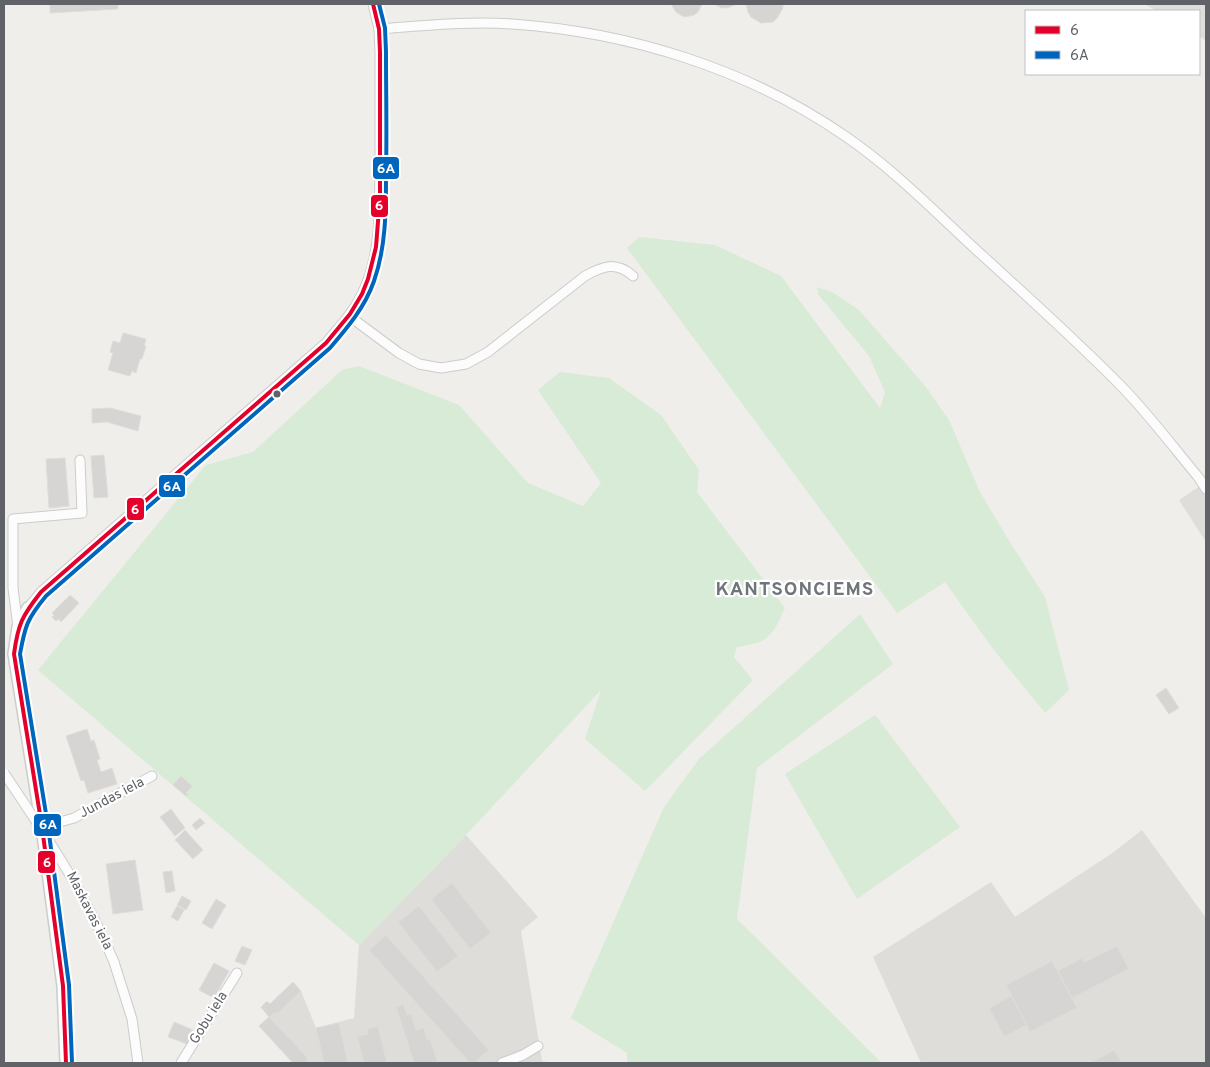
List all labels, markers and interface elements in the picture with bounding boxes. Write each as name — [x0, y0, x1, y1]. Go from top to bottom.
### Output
legend — [1025, 10, 1200, 75]
text: 6 — [1070, 22, 1079, 41]
text: 6A — [1070, 47, 1089, 66]
line badge: 6A — [372, 156, 400, 180]
text: 6A — [377, 161, 395, 178]
line badge: 6 — [370, 194, 389, 218]
text: 6 — [375, 198, 383, 215]
unlabelled marker — [272, 389, 282, 399]
line badge: 6A — [158, 474, 186, 498]
text: 6A — [163, 479, 181, 496]
line badge: 6 — [126, 497, 145, 521]
text: 6 — [131, 502, 139, 519]
district label: KANTSONCIEMS — [716, 578, 874, 602]
street label: Jundas iela — [77, 774, 147, 822]
line badge: 6A — [33, 813, 62, 837]
text: 6A — [39, 817, 57, 834]
line badge: 6 — [37, 850, 56, 874]
text: 6 — [43, 855, 51, 872]
street label: Maskavas iela — [62, 869, 116, 953]
street label: Gobu iela — [186, 989, 232, 1047]

